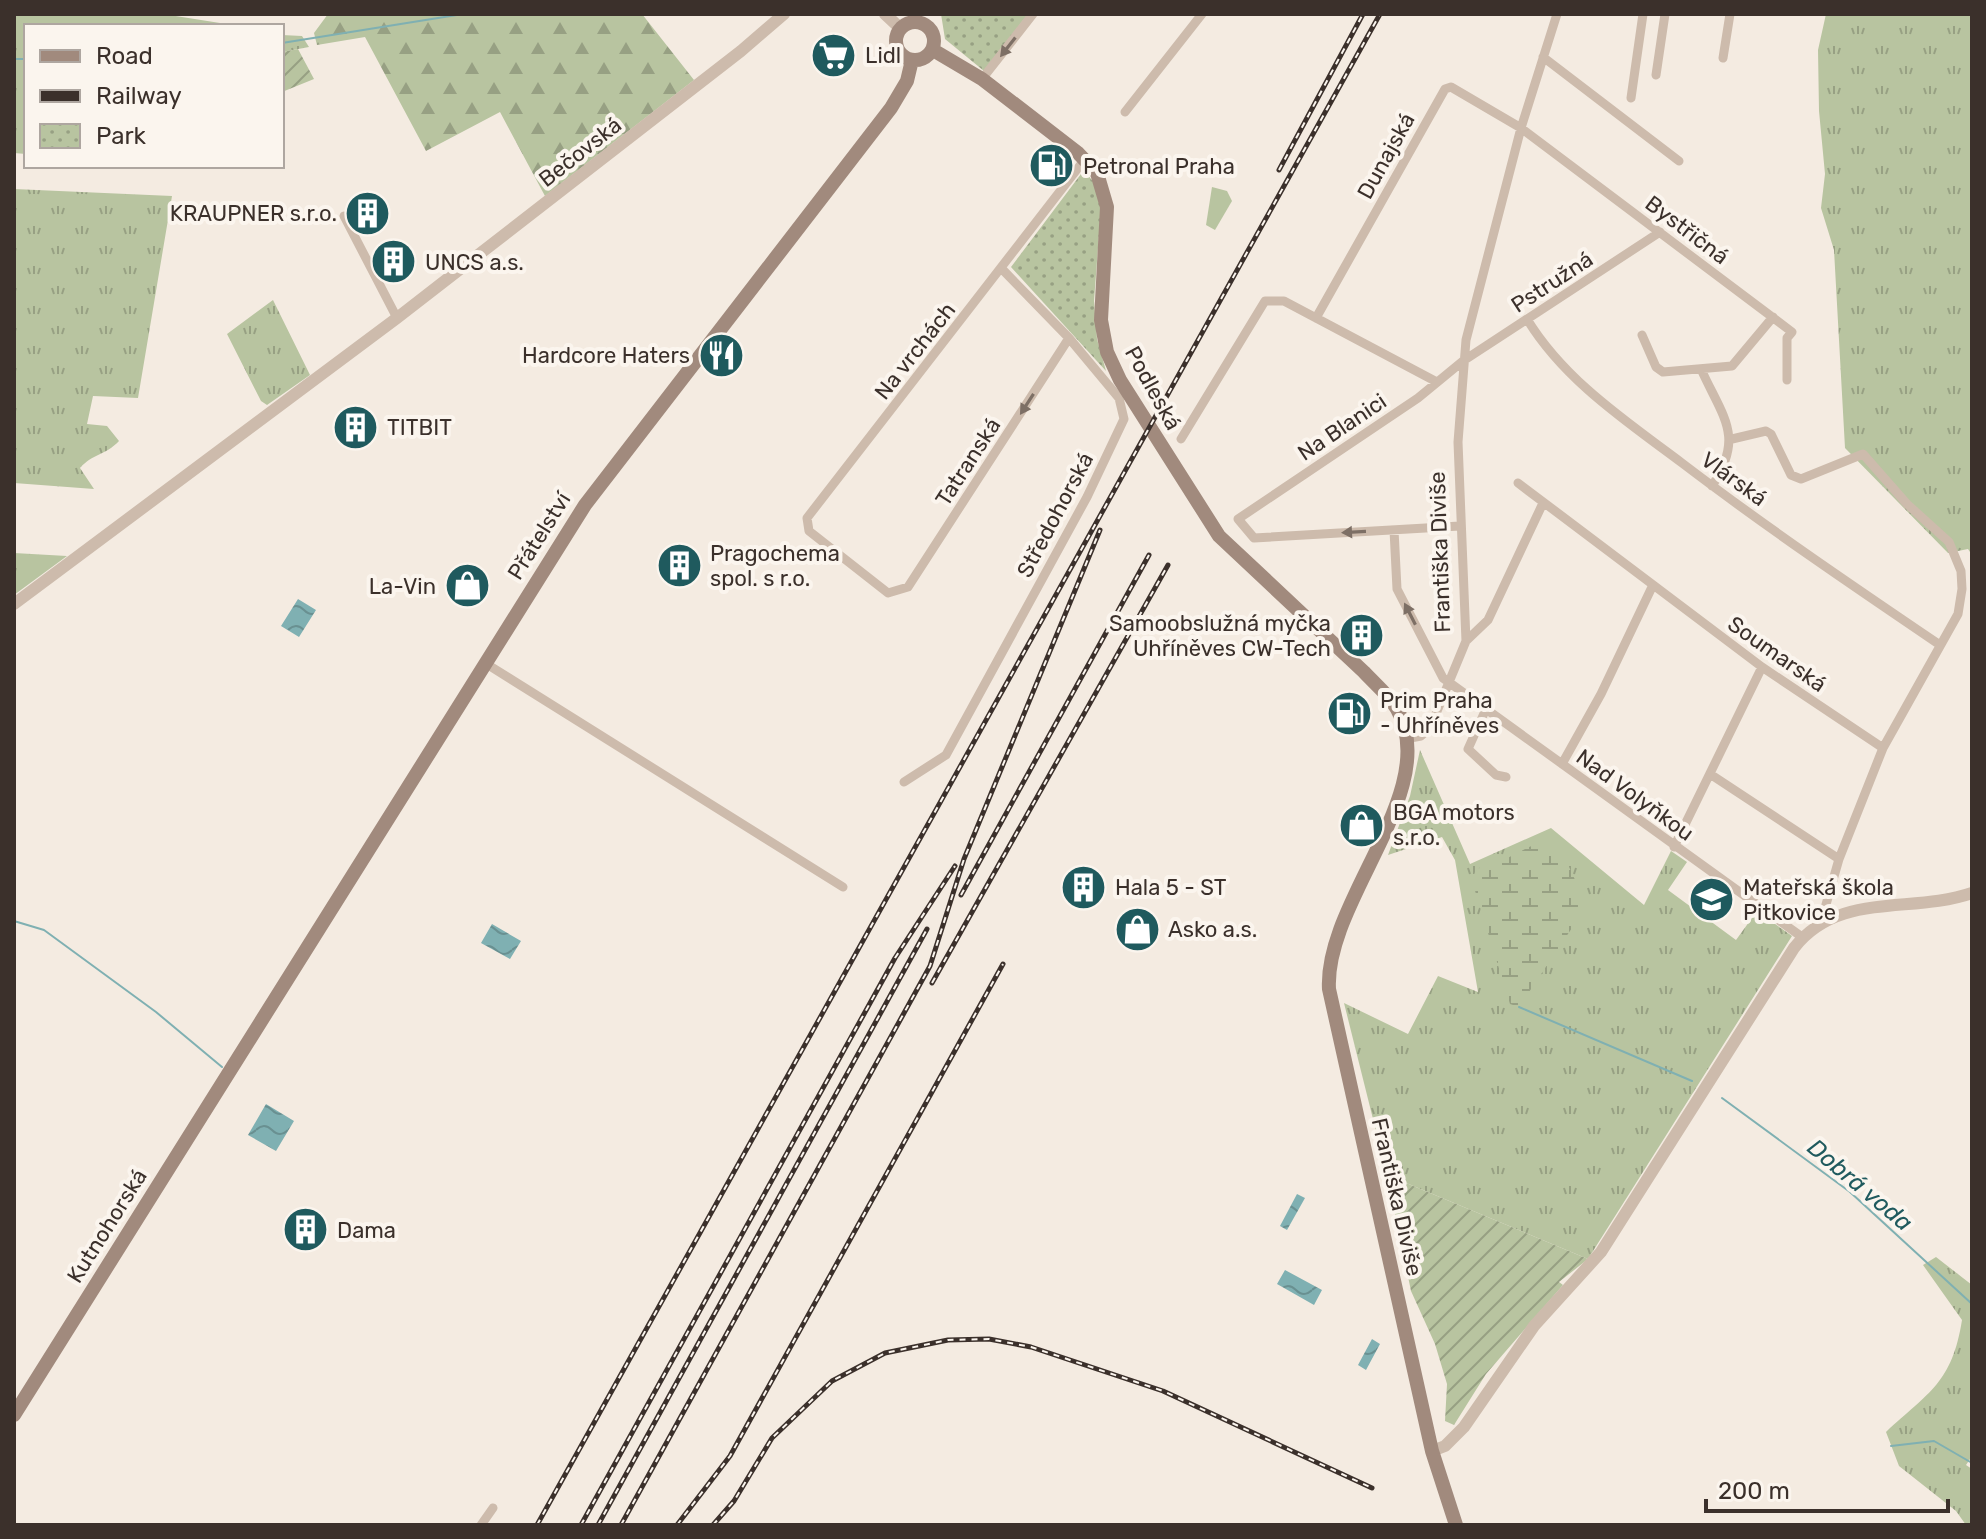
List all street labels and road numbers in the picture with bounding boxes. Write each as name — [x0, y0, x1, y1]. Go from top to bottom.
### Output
street label: Dunajská — [1351, 108, 1421, 204]
street label: Bečovská — [533, 111, 627, 193]
street label: Bystřičná — [1640, 190, 1734, 270]
street label: Pstružná — [1506, 246, 1598, 318]
street label: Na vrchách — [869, 297, 961, 405]
street label: Podleská — [1119, 341, 1187, 435]
street label: Na Blanici — [1293, 388, 1391, 466]
street label: Tatranská — [930, 413, 1006, 511]
street label: Vlárská — [1696, 446, 1772, 512]
street label: Středohorská — [1011, 448, 1099, 582]
street label: Františka Diviše — [1424, 471, 1456, 633]
street label: Přátelství — [502, 486, 577, 585]
street label: Soumarská — [1723, 610, 1831, 698]
street label: Nad Volyňkou — [1571, 743, 1699, 847]
street label: Františka Diviše — [1366, 1115, 1428, 1279]
street label: Kutnohorská — [61, 1164, 153, 1288]

